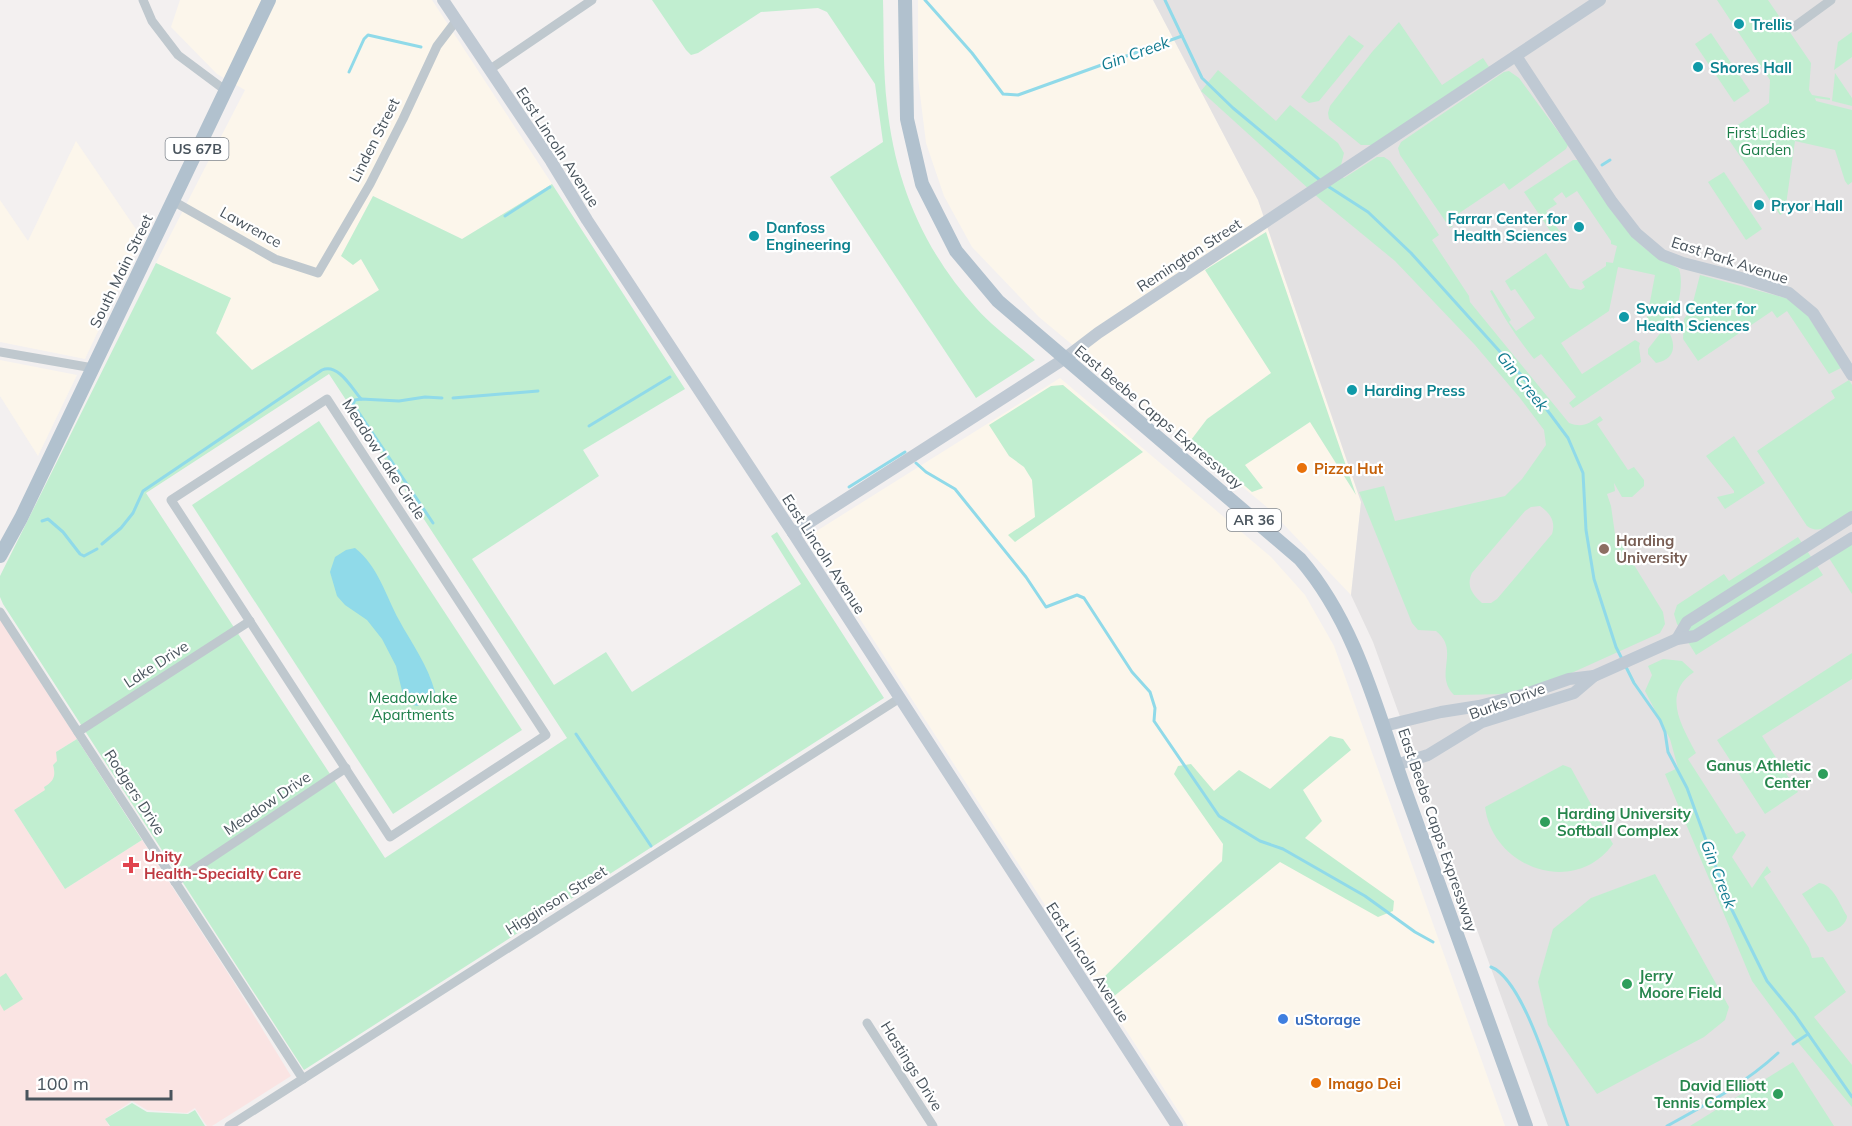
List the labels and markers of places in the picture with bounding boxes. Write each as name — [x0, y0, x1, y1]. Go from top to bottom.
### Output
place label: Trellis — [1751, 15, 1792, 34]
marker: Trellis — [1732, 17, 1746, 31]
place label: Shores Hall — [1710, 58, 1792, 77]
marker: Shores Hall — [1691, 60, 1705, 74]
place label: Pryor Hall — [1771, 196, 1843, 215]
marker: Pryor Hall — [1752, 198, 1766, 212]
place label: Farrar Center for Health Sciences — [1447, 209, 1567, 245]
place label: Danfoss Engineering — [766, 218, 851, 254]
marker: Farrar Center for Health Sciences — [1572, 220, 1586, 234]
marker: Danfoss Engineering — [747, 229, 761, 243]
place label: Swaid Center for Health Sciences — [1636, 299, 1756, 335]
marker: Swaid Center for Health Sciences — [1617, 310, 1631, 324]
place label: Harding Press — [1364, 381, 1465, 400]
marker: Harding Press — [1345, 383, 1359, 397]
place label: Pizza Hut — [1314, 459, 1384, 478]
marker: Pizza Hut — [1295, 461, 1309, 475]
place label: Harding University — [1616, 531, 1688, 567]
marker: Harding University — [1597, 542, 1611, 556]
place label: Ganus Athletic Center — [1706, 756, 1811, 792]
marker: Ganus Athletic Center — [1816, 767, 1830, 781]
place label: Harding University Softball Complex — [1557, 804, 1692, 840]
marker: Harding University Softball Complex — [1538, 815, 1552, 829]
place label: Unity Health-Specialty Care — [144, 847, 301, 883]
marker: Unity Health-Specialty Care — [122, 856, 140, 874]
place label: Jerry Moore Field — [1639, 966, 1722, 1002]
marker: Jerry Moore Field — [1620, 977, 1634, 991]
place label: uStorage — [1295, 1010, 1361, 1029]
marker: uStorage — [1276, 1012, 1290, 1026]
place label: Imago Dei — [1328, 1074, 1401, 1093]
marker: Imago Dei — [1309, 1076, 1323, 1090]
place label: David Elliott Tennis Complex — [1654, 1076, 1767, 1112]
marker: David Elliott Tennis Complex — [1771, 1087, 1785, 1101]

